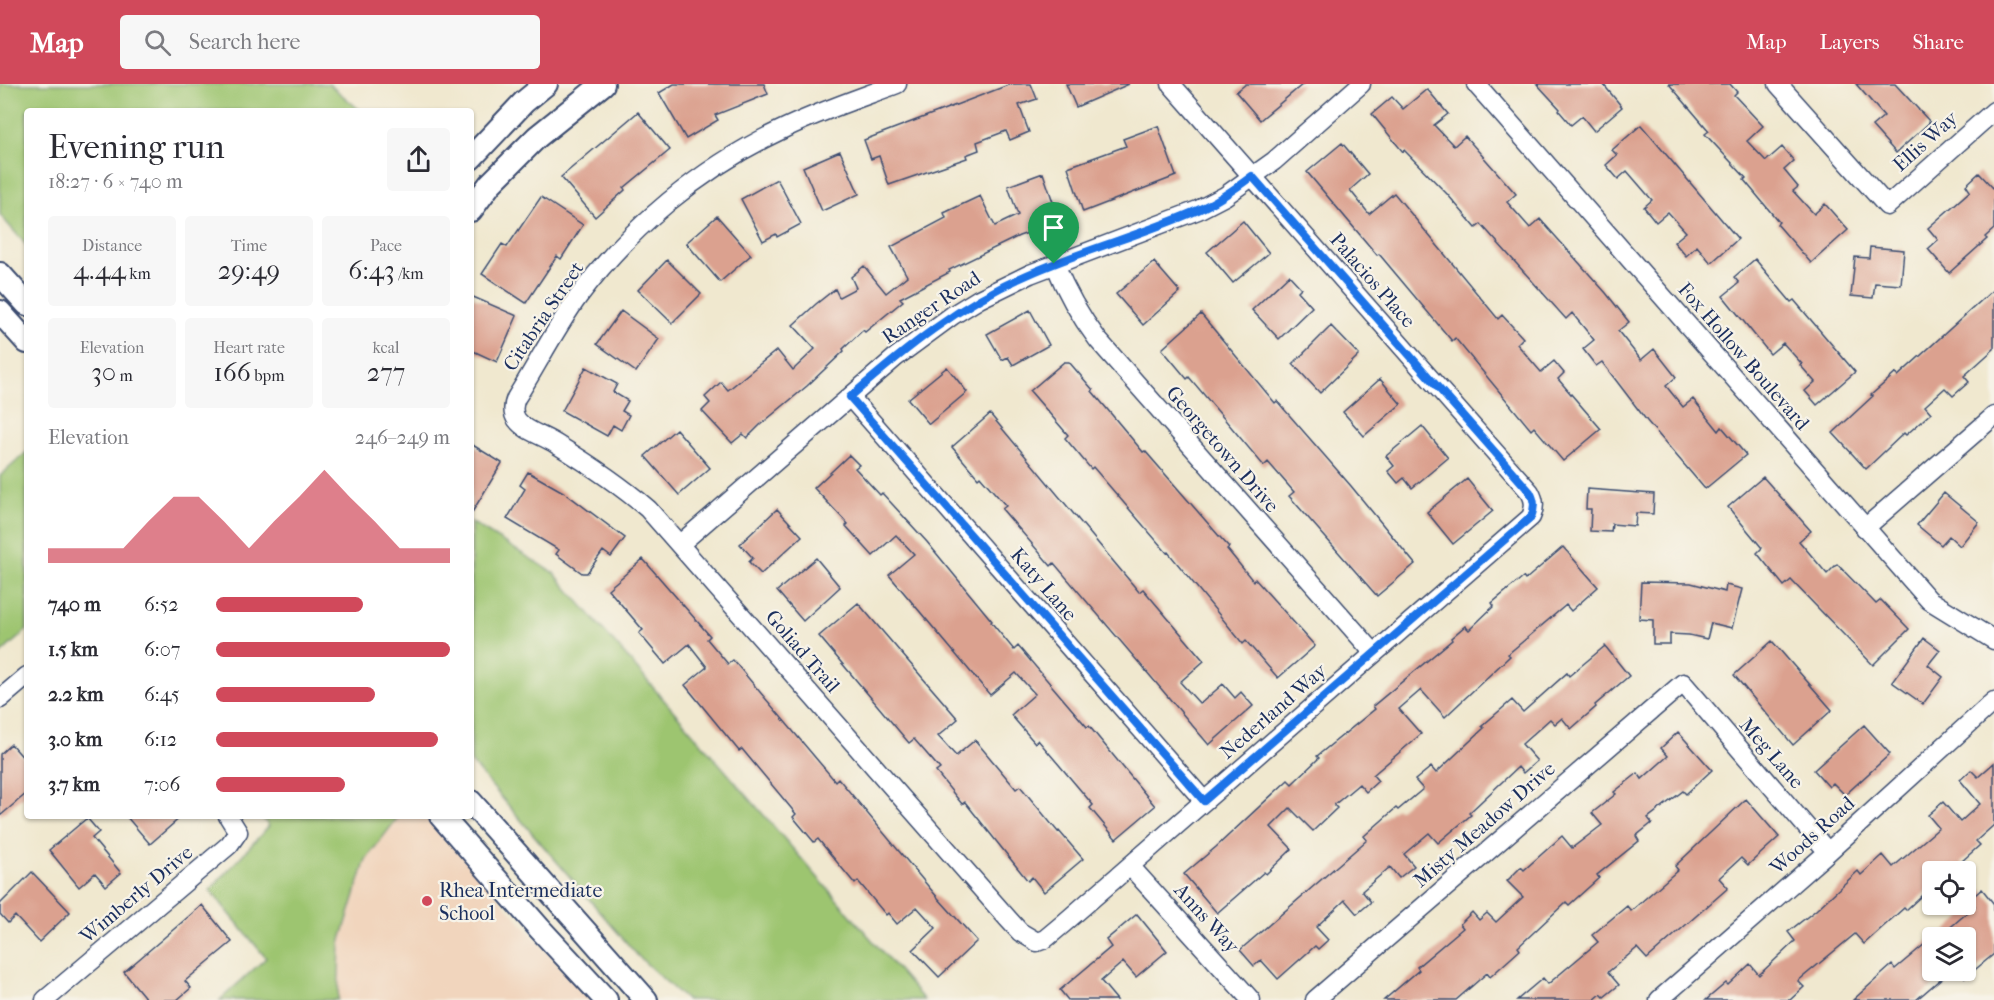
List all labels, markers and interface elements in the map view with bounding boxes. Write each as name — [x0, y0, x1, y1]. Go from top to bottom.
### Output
search box — [120, 15, 540, 69]
text: Map — [30, 26, 84, 59]
icon: search — [141, 26, 174, 59]
text: Search here — [189, 29, 300, 55]
text: Map — [1746, 30, 1787, 54]
text: Layers — [1820, 30, 1879, 54]
text: Share — [1912, 30, 1964, 54]
street label: Ellis Way — [1888, 106, 1963, 176]
text: Evening run — [48, 128, 225, 167]
button: share — [387, 128, 450, 191]
text: 18:27 · 6 × 740 m — [48, 170, 183, 193]
pin — [1028, 202, 1079, 264]
icon: arrive — [1037, 211, 1070, 244]
street label: Palacios Place — [1325, 228, 1420, 332]
text: Distance — [82, 236, 142, 255]
text: Time — [231, 236, 267, 255]
text: Pace — [370, 236, 402, 255]
text: 4.44 — [73, 255, 126, 286]
text: 29:49 — [218, 255, 280, 286]
text: 6:43 — [348, 255, 395, 286]
street label: Citabria Street — [498, 257, 588, 375]
text: km — [126, 264, 151, 283]
text: /km — [395, 264, 424, 283]
street label: Ranger Road — [878, 266, 986, 349]
street label: Fox Hollow Boulevard — [1673, 278, 1815, 436]
text: Elevation — [80, 338, 144, 357]
text: Heart rate — [213, 338, 285, 357]
text: kcal — [373, 338, 399, 357]
text: 30 — [91, 357, 116, 388]
text: 166 — [213, 357, 251, 388]
text: 277 — [367, 357, 405, 388]
text: m — [116, 366, 133, 385]
text: bpm — [251, 366, 285, 385]
street label: Georgetown Drive — [1162, 382, 1284, 517]
text: Elevation — [48, 426, 129, 449]
text: 246–249 m — [355, 426, 450, 449]
street label: Katy Lane — [1006, 543, 1082, 625]
text: 740 m — [48, 593, 101, 616]
text: 6:52 — [144, 593, 179, 616]
street label: Goliad Trail — [761, 606, 845, 697]
text: 1.5 km — [48, 638, 98, 661]
text: 6:07 — [144, 638, 180, 661]
street label: Nederland Way — [1216, 658, 1332, 764]
text: 2.2 km — [48, 683, 104, 706]
text: 6:45 — [144, 683, 180, 706]
street label: Meg Lane — [1735, 713, 1808, 793]
text: 3.0 km — [48, 728, 102, 751]
text: 6:12 — [144, 728, 177, 751]
street label: Misty Meadow Drive — [1409, 757, 1560, 892]
text: 3.7 km — [48, 773, 100, 796]
text: 7:06 — [144, 773, 180, 796]
street label: Woods Road — [1765, 791, 1860, 880]
street label: Wimberly Drive — [75, 841, 197, 949]
map controls — [1922, 861, 1976, 981]
button: locate — [1922, 861, 1976, 915]
street label: Anns Way — [1169, 878, 1245, 959]
place label: Rhea Intermediate School — [439, 879, 602, 925]
marker: Rhea Intermediate School — [420, 894, 434, 908]
button: layers — [1922, 927, 1976, 981]

